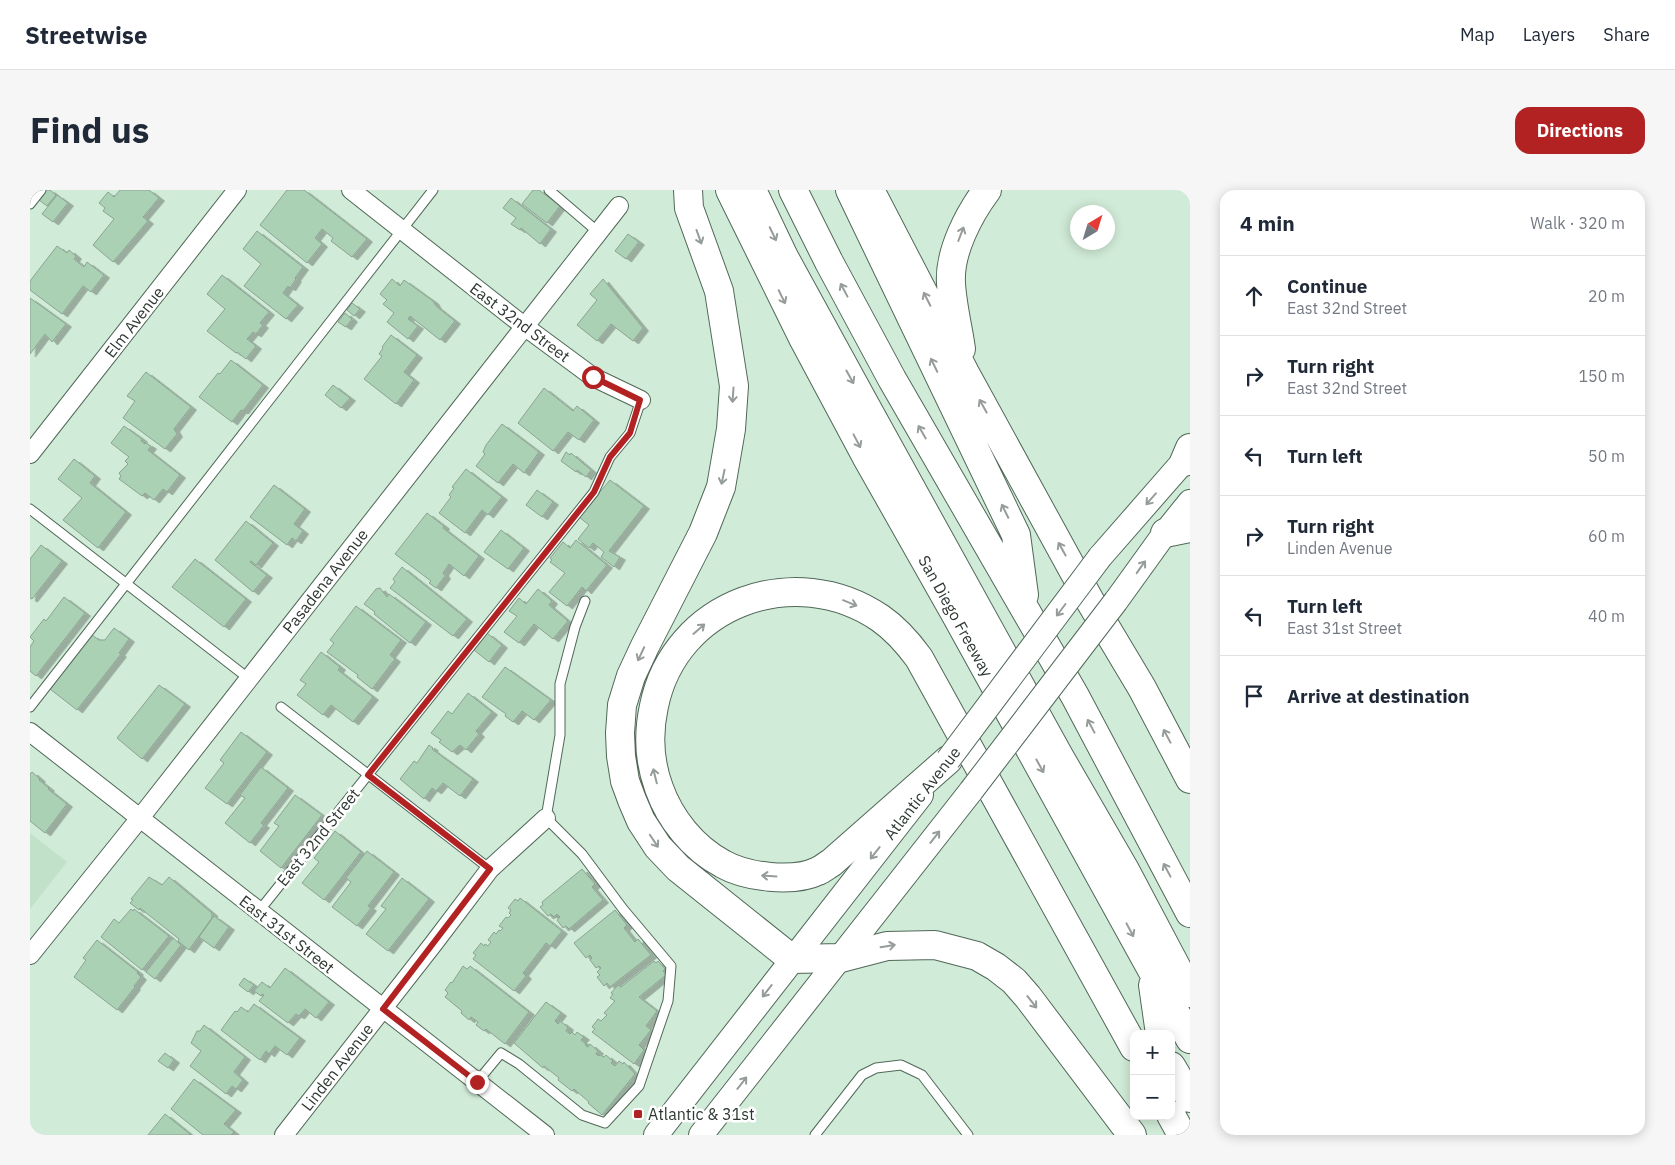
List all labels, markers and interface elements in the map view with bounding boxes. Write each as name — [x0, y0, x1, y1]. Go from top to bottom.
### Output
text: Streetwise — [25, 19, 147, 51]
text: Map — [1460, 23, 1495, 46]
text: Layers — [1523, 23, 1575, 46]
text: Share — [1603, 23, 1650, 46]
text: Find us — [30, 107, 149, 153]
button: Directions — [1515, 107, 1645, 154]
north arrow — [1070, 205, 1115, 250]
text: 4 min — [1240, 209, 1295, 237]
text: Walk · 320 m — [1530, 213, 1625, 233]
one-way arrow — [769, 226, 778, 241]
one-way arrow — [957, 227, 967, 242]
one-way arrow — [695, 229, 704, 244]
text: Continue — [1287, 274, 1367, 298]
street label: East 32nd Street — [466, 278, 574, 366]
street label: Elm Avenue — [100, 282, 168, 362]
icon: ahead — [1240, 282, 1268, 310]
one-way arrow — [838, 283, 848, 297]
text: 20 m — [1588, 286, 1625, 306]
one-way arrow — [777, 289, 787, 304]
one-way arrow — [922, 292, 931, 307]
text: East 32nd Street — [1287, 298, 1407, 318]
text: Turn right — [1287, 354, 1374, 378]
one-way arrow — [929, 358, 938, 373]
icon: right — [1240, 362, 1268, 390]
route start — [582, 366, 605, 389]
text: 150 m — [1578, 366, 1625, 386]
one-way arrow — [845, 369, 855, 384]
text: East 32nd Street — [1287, 378, 1407, 398]
one-way arrow — [729, 386, 738, 402]
one-way arrow — [978, 399, 988, 414]
one-way arrow — [917, 425, 927, 439]
one-way arrow — [853, 433, 863, 447]
icon: left — [1240, 442, 1268, 470]
text: Turn left — [1287, 444, 1363, 468]
text: 50 m — [1588, 446, 1625, 466]
one-way arrow — [718, 468, 727, 484]
one-way arrow — [1146, 492, 1157, 505]
one-way arrow — [999, 504, 1009, 519]
text: Turn right — [1287, 514, 1374, 538]
icon: right — [1240, 522, 1268, 550]
street label: Pasadena Avenue — [278, 525, 372, 637]
text: 60 m — [1588, 526, 1625, 546]
text: Linden Avenue — [1287, 538, 1392, 558]
one-way arrow — [1056, 542, 1066, 556]
street label: San Diego Freeway — [914, 552, 998, 680]
one-way arrow — [1135, 561, 1146, 574]
text: Turn left — [1287, 594, 1363, 618]
one-way arrow — [842, 598, 857, 608]
icon: left — [1240, 602, 1268, 630]
one-way arrow — [1055, 603, 1066, 616]
text: 40 m — [1588, 606, 1625, 626]
text: East 31st Street — [1287, 618, 1402, 638]
one-way arrow — [692, 623, 705, 634]
one-way arrow — [636, 646, 645, 661]
icon: arrive — [1240, 682, 1268, 710]
text: Arrive at destination — [1287, 684, 1470, 708]
one-way arrow — [1086, 719, 1095, 734]
one-way arrow — [1162, 728, 1172, 743]
street label: Atlantic Avenue — [879, 742, 965, 844]
one-way arrow — [1035, 758, 1045, 772]
one-way arrow — [650, 769, 660, 785]
street label: East 32nd Street — [272, 784, 364, 890]
one-way arrow — [930, 831, 941, 844]
one-way arrow — [649, 833, 659, 847]
one-way arrow — [869, 846, 880, 859]
one-way arrow — [1162, 862, 1172, 877]
one-way arrow — [762, 872, 778, 881]
street label: East 31st Street — [235, 891, 339, 977]
one-way arrow — [1126, 923, 1136, 937]
one-way arrow — [880, 941, 896, 951]
one-way arrow — [762, 984, 772, 998]
one-way arrow — [1026, 995, 1037, 1008]
street label: Linden Avenue — [297, 1019, 377, 1115]
map controls — [1130, 1030, 1175, 1120]
button: + — [1130, 1030, 1175, 1075]
route end — [466, 1071, 489, 1094]
button: − — [1130, 1075, 1175, 1120]
one-way arrow — [737, 1077, 748, 1090]
place label: Atlantic & 31st — [648, 1104, 755, 1124]
marker: Atlantic & 31st — [632, 1108, 644, 1120]

